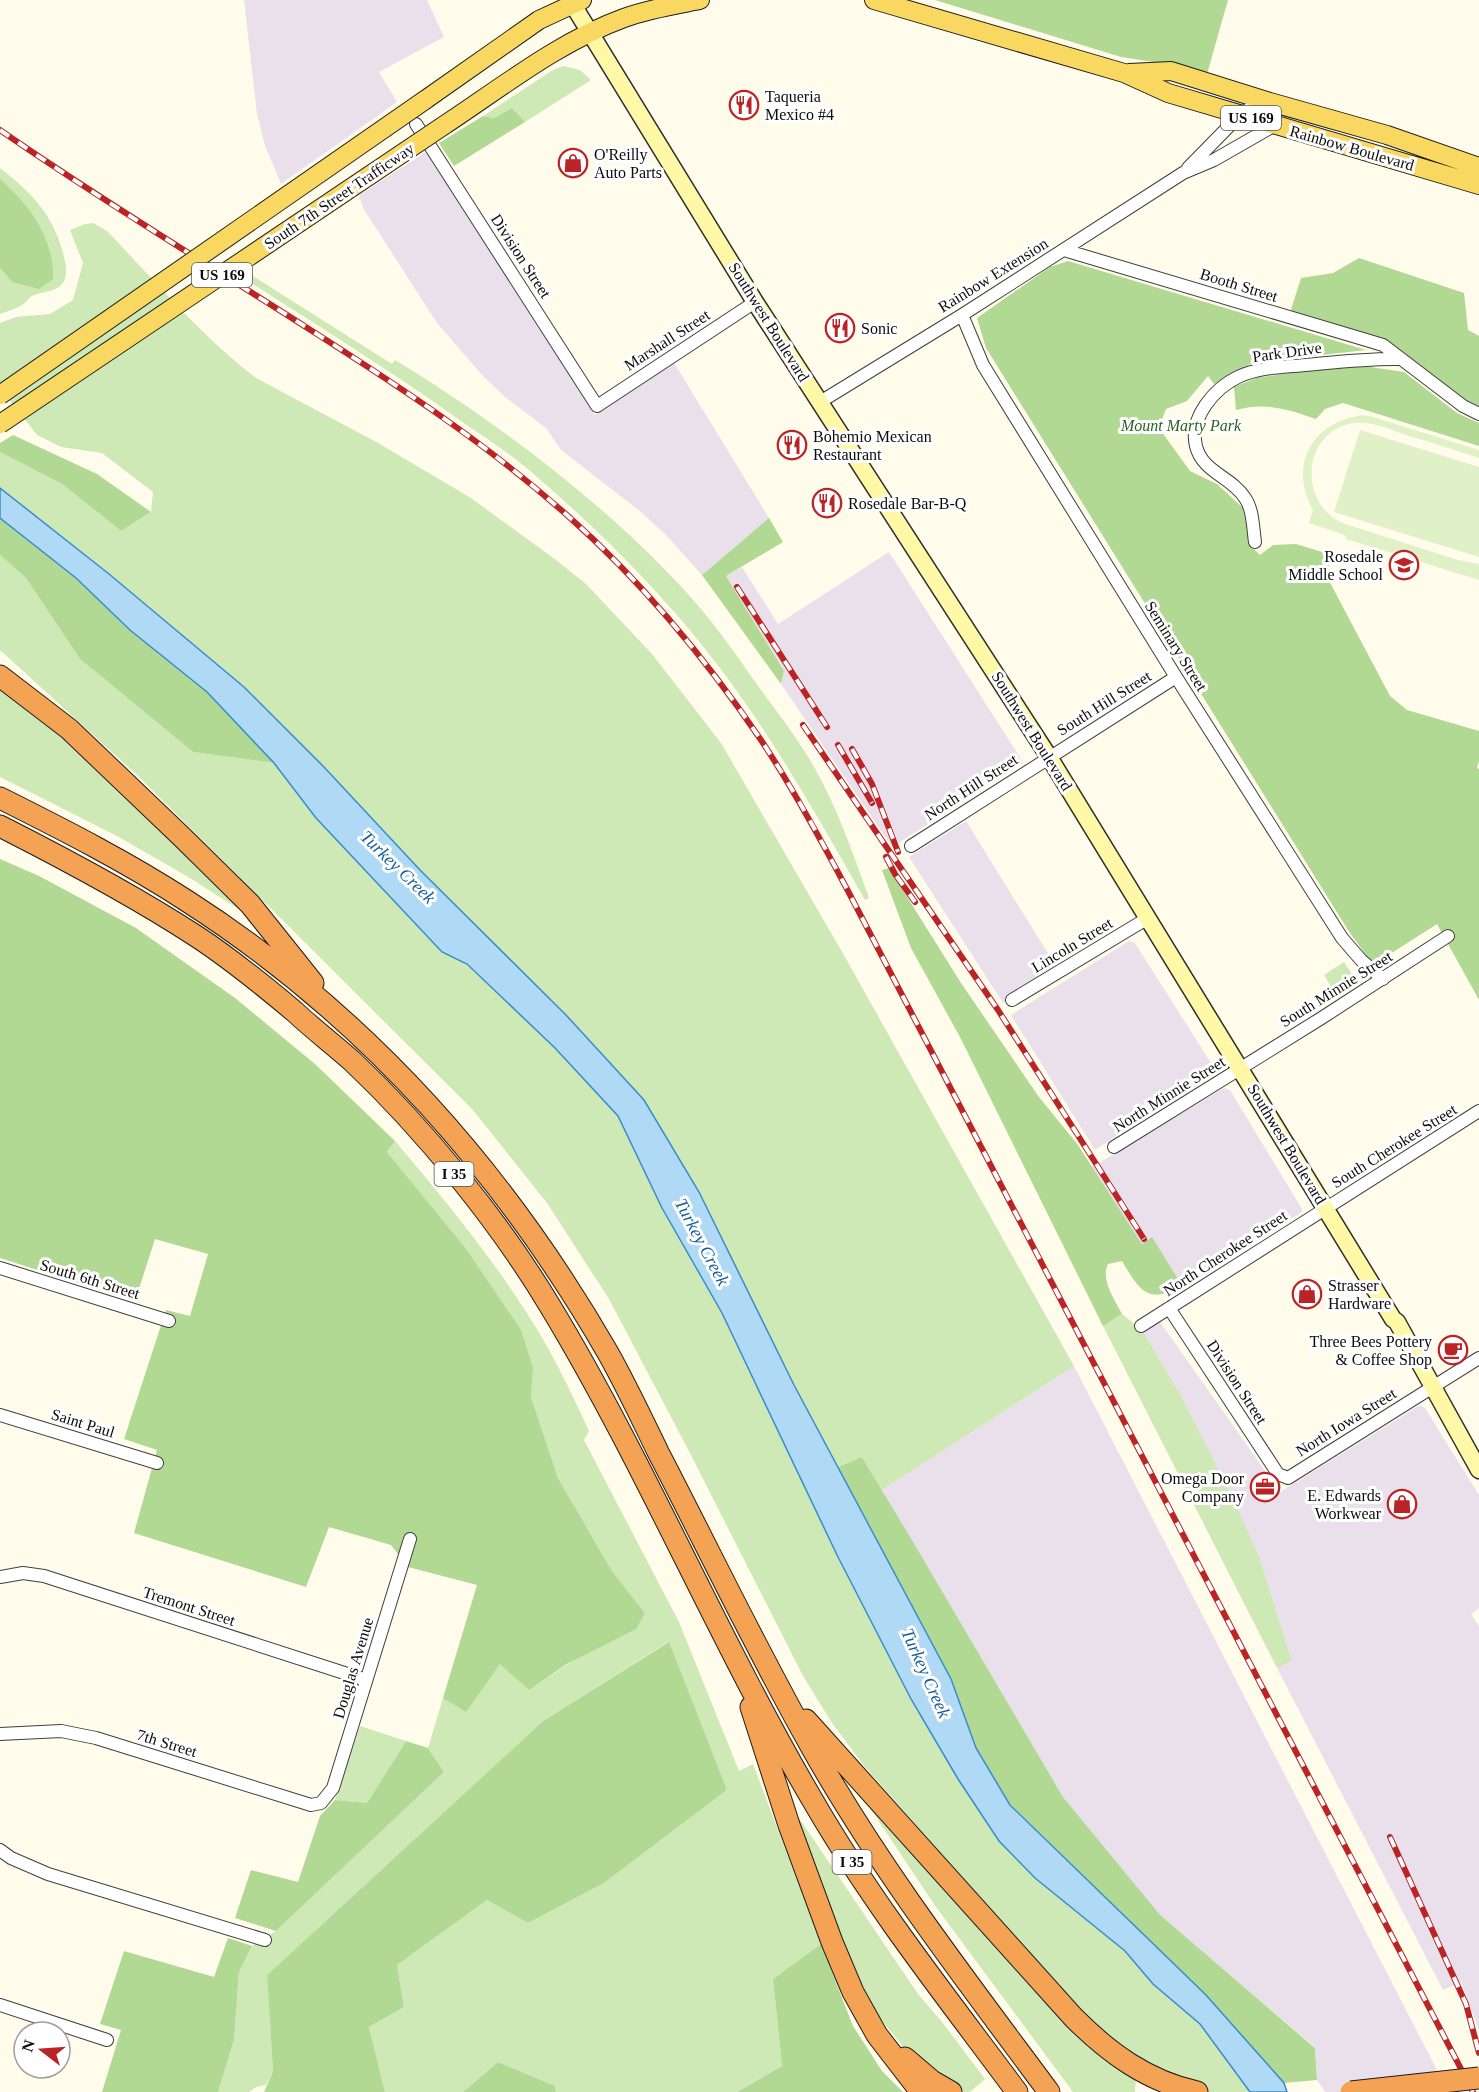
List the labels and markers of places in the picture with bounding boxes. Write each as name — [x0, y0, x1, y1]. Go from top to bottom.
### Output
place label: Taqueria Mexico #4 — [765, 88, 834, 123]
restaurant icon: Taqueria Mexico #4 — [728, 89, 760, 121]
place label: O'Reilly Auto Parts — [594, 146, 662, 181]
shop icon: O'Reilly Auto Parts — [557, 147, 589, 179]
restaurant icon: Sonic — [824, 312, 856, 344]
place label: Sonic — [861, 320, 897, 337]
place label: Bohemio Mexican Restaurant — [813, 428, 932, 463]
restaurant icon: Bohemio Mexican Restaurant — [776, 429, 808, 461]
restaurant icon: Rosedale Bar-B-Q — [811, 487, 843, 519]
place label: Rosedale Bar-B-Q — [848, 495, 967, 512]
place label: Rosedale Middle School — [1288, 548, 1384, 583]
school or university icon: Rosedale Middle School — [1388, 549, 1420, 581]
place label: Strasser Hardware — [1328, 1277, 1391, 1312]
shop icon: Strasser Hardware — [1291, 1278, 1323, 1310]
place label: Three Bees Pottery & Coffee Shop — [1309, 1333, 1432, 1369]
cafe icon: Three Bees Pottery & Coffee Shop — [1437, 1334, 1469, 1366]
place label: Omega Door Company — [1161, 1470, 1245, 1506]
office icon: Omega Door Company — [1249, 1471, 1281, 1503]
place label: E. Edwards Workwear — [1307, 1487, 1382, 1522]
shop icon: E. Edwards Workwear — [1386, 1488, 1418, 1520]

